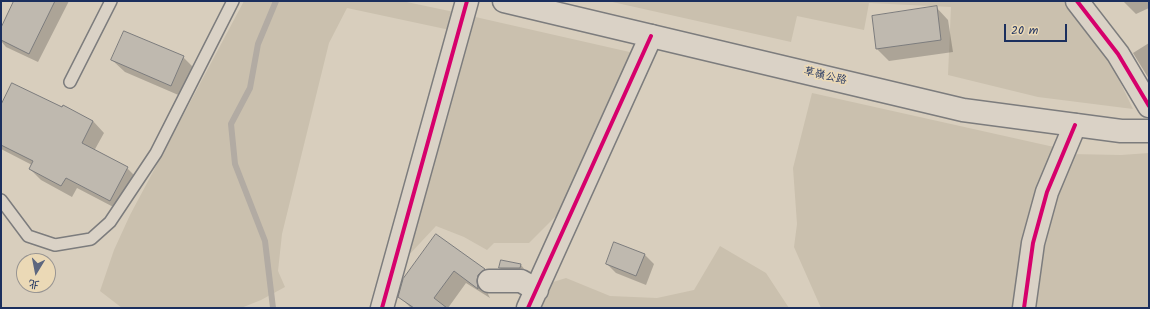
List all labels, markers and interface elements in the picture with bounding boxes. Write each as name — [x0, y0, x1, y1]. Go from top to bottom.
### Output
scale bar — [1006, 16, 1069, 42]
text: 20 m — [1011, 21, 1038, 40]
street label: 草嶺公路 — [802, 66, 848, 88]
north arrow — [16, 253, 56, 293]
text: 北 — [27, 274, 41, 294]

